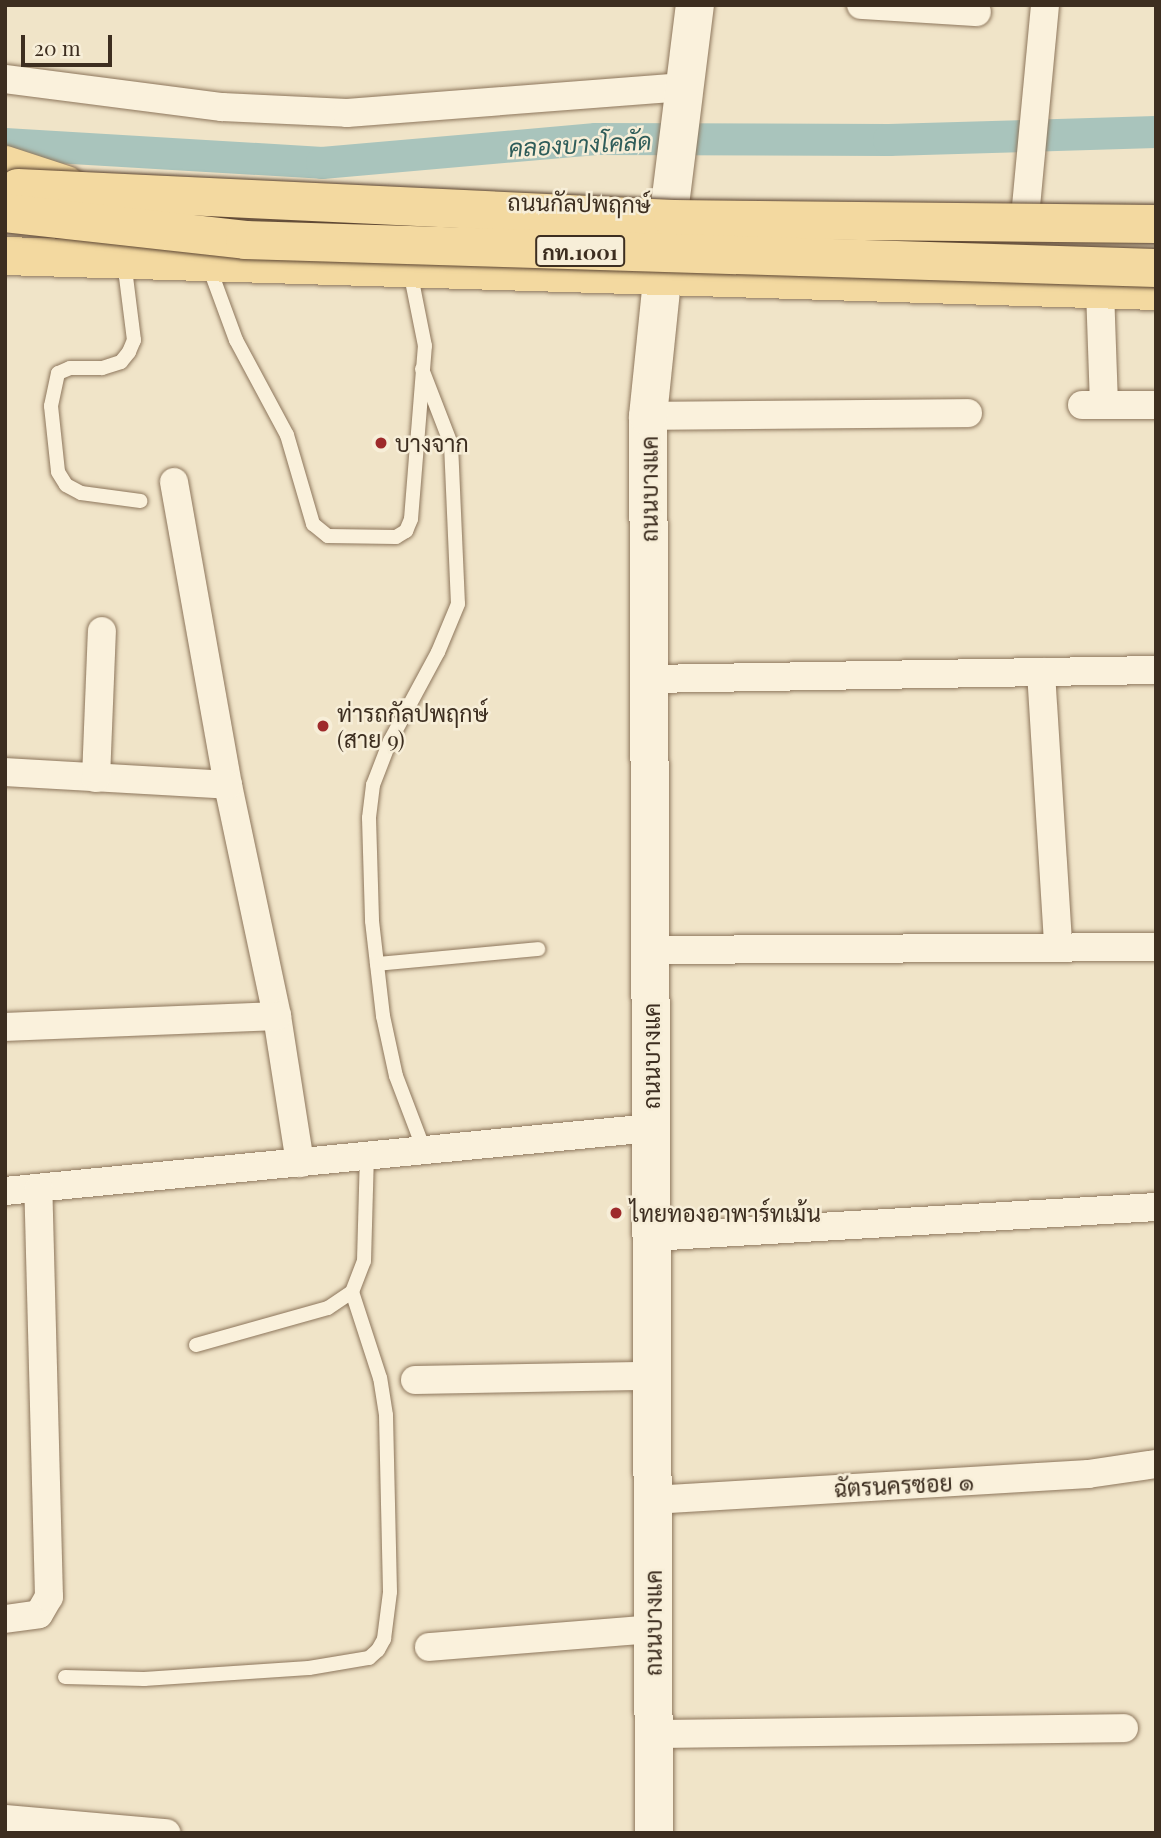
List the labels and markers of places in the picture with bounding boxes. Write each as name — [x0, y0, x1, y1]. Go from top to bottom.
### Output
place label: บางจาก — [395, 429, 469, 457]
marker: บางจาก — [373, 435, 389, 451]
place label: ท่ารถกัลปพฤกษ์ (สาย 9) — [337, 699, 488, 753]
marker: ท่ารถกัลปพฤกษ์ (สาย 9) — [315, 718, 331, 734]
place label: ไทยทองอาพาร์ทเม้น — [630, 1199, 821, 1227]
marker: ไทยทองอาพาร์ทเม้น — [608, 1205, 624, 1221]

